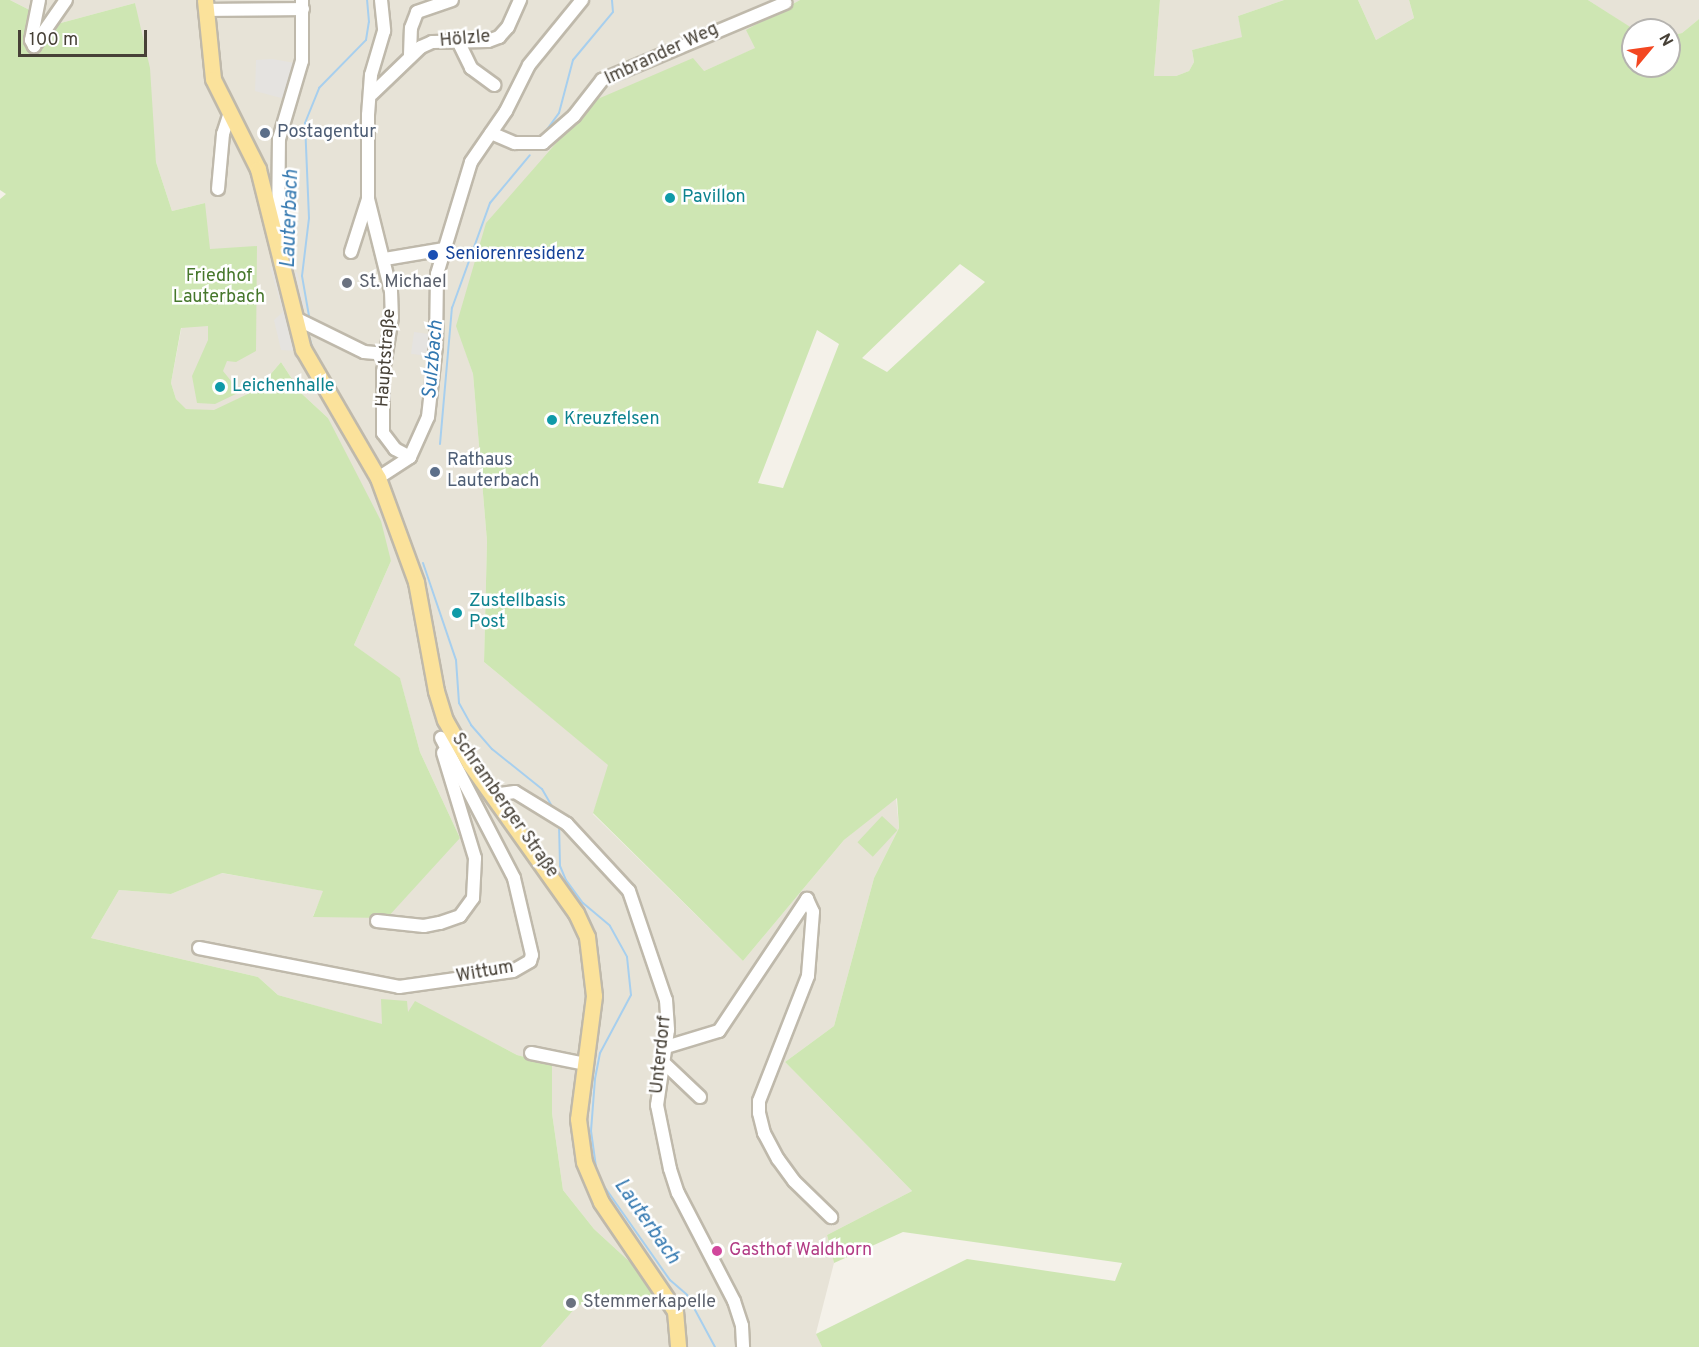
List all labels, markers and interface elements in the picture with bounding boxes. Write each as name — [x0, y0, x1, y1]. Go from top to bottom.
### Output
scale bar — [21, 18, 150, 56]
north arrow — [1621, 18, 1681, 78]
street label: Imbrander Weg — [602, 19, 722, 91]
street label: Hölzle — [439, 27, 491, 53]
text: 100 m — [29, 29, 78, 52]
text: N — [1653, 30, 1677, 50]
place label: Postagentur — [277, 122, 376, 144]
marker: Postagentur — [258, 126, 272, 140]
water label: Lauterbach — [277, 169, 305, 269]
place label: Pavillon — [682, 187, 746, 209]
marker: Pavillon — [663, 191, 677, 205]
place label: Seniorenresidenz — [445, 244, 585, 266]
marker: Seniorenresidenz — [426, 248, 440, 262]
park label: Friedhof Lauterbach — [173, 267, 265, 310]
place label: St. Michael — [359, 272, 447, 294]
marker: St. Michael — [340, 276, 354, 290]
street label: Hauptstraße — [373, 308, 401, 408]
water label: Sulzbach — [419, 320, 449, 400]
place label: Leichenhalle — [232, 376, 335, 398]
marker: Leichenhalle — [213, 380, 227, 394]
place label: Kreuzfelsen — [564, 409, 660, 431]
marker: Kreuzfelsen — [545, 413, 559, 427]
place label: Rathaus Lauterbach — [447, 451, 539, 494]
marker: Rathaus Lauterbach — [428, 465, 442, 479]
place label: Zustellbasis Post — [469, 592, 566, 634]
marker: Zustellbasis Post — [450, 606, 464, 620]
street label: Schramberger Straße — [446, 729, 562, 883]
street label: Wittum — [455, 957, 515, 989]
street label: Unterdorf — [647, 1015, 677, 1095]
water label: Lauterbach — [608, 1175, 684, 1269]
place label: Gasthof Waldhorn — [729, 1240, 872, 1262]
marker: Gasthof Waldhorn — [710, 1244, 724, 1258]
place label: Stemmerkapelle — [583, 1292, 716, 1314]
marker: Stemmerkapelle — [564, 1296, 578, 1310]

